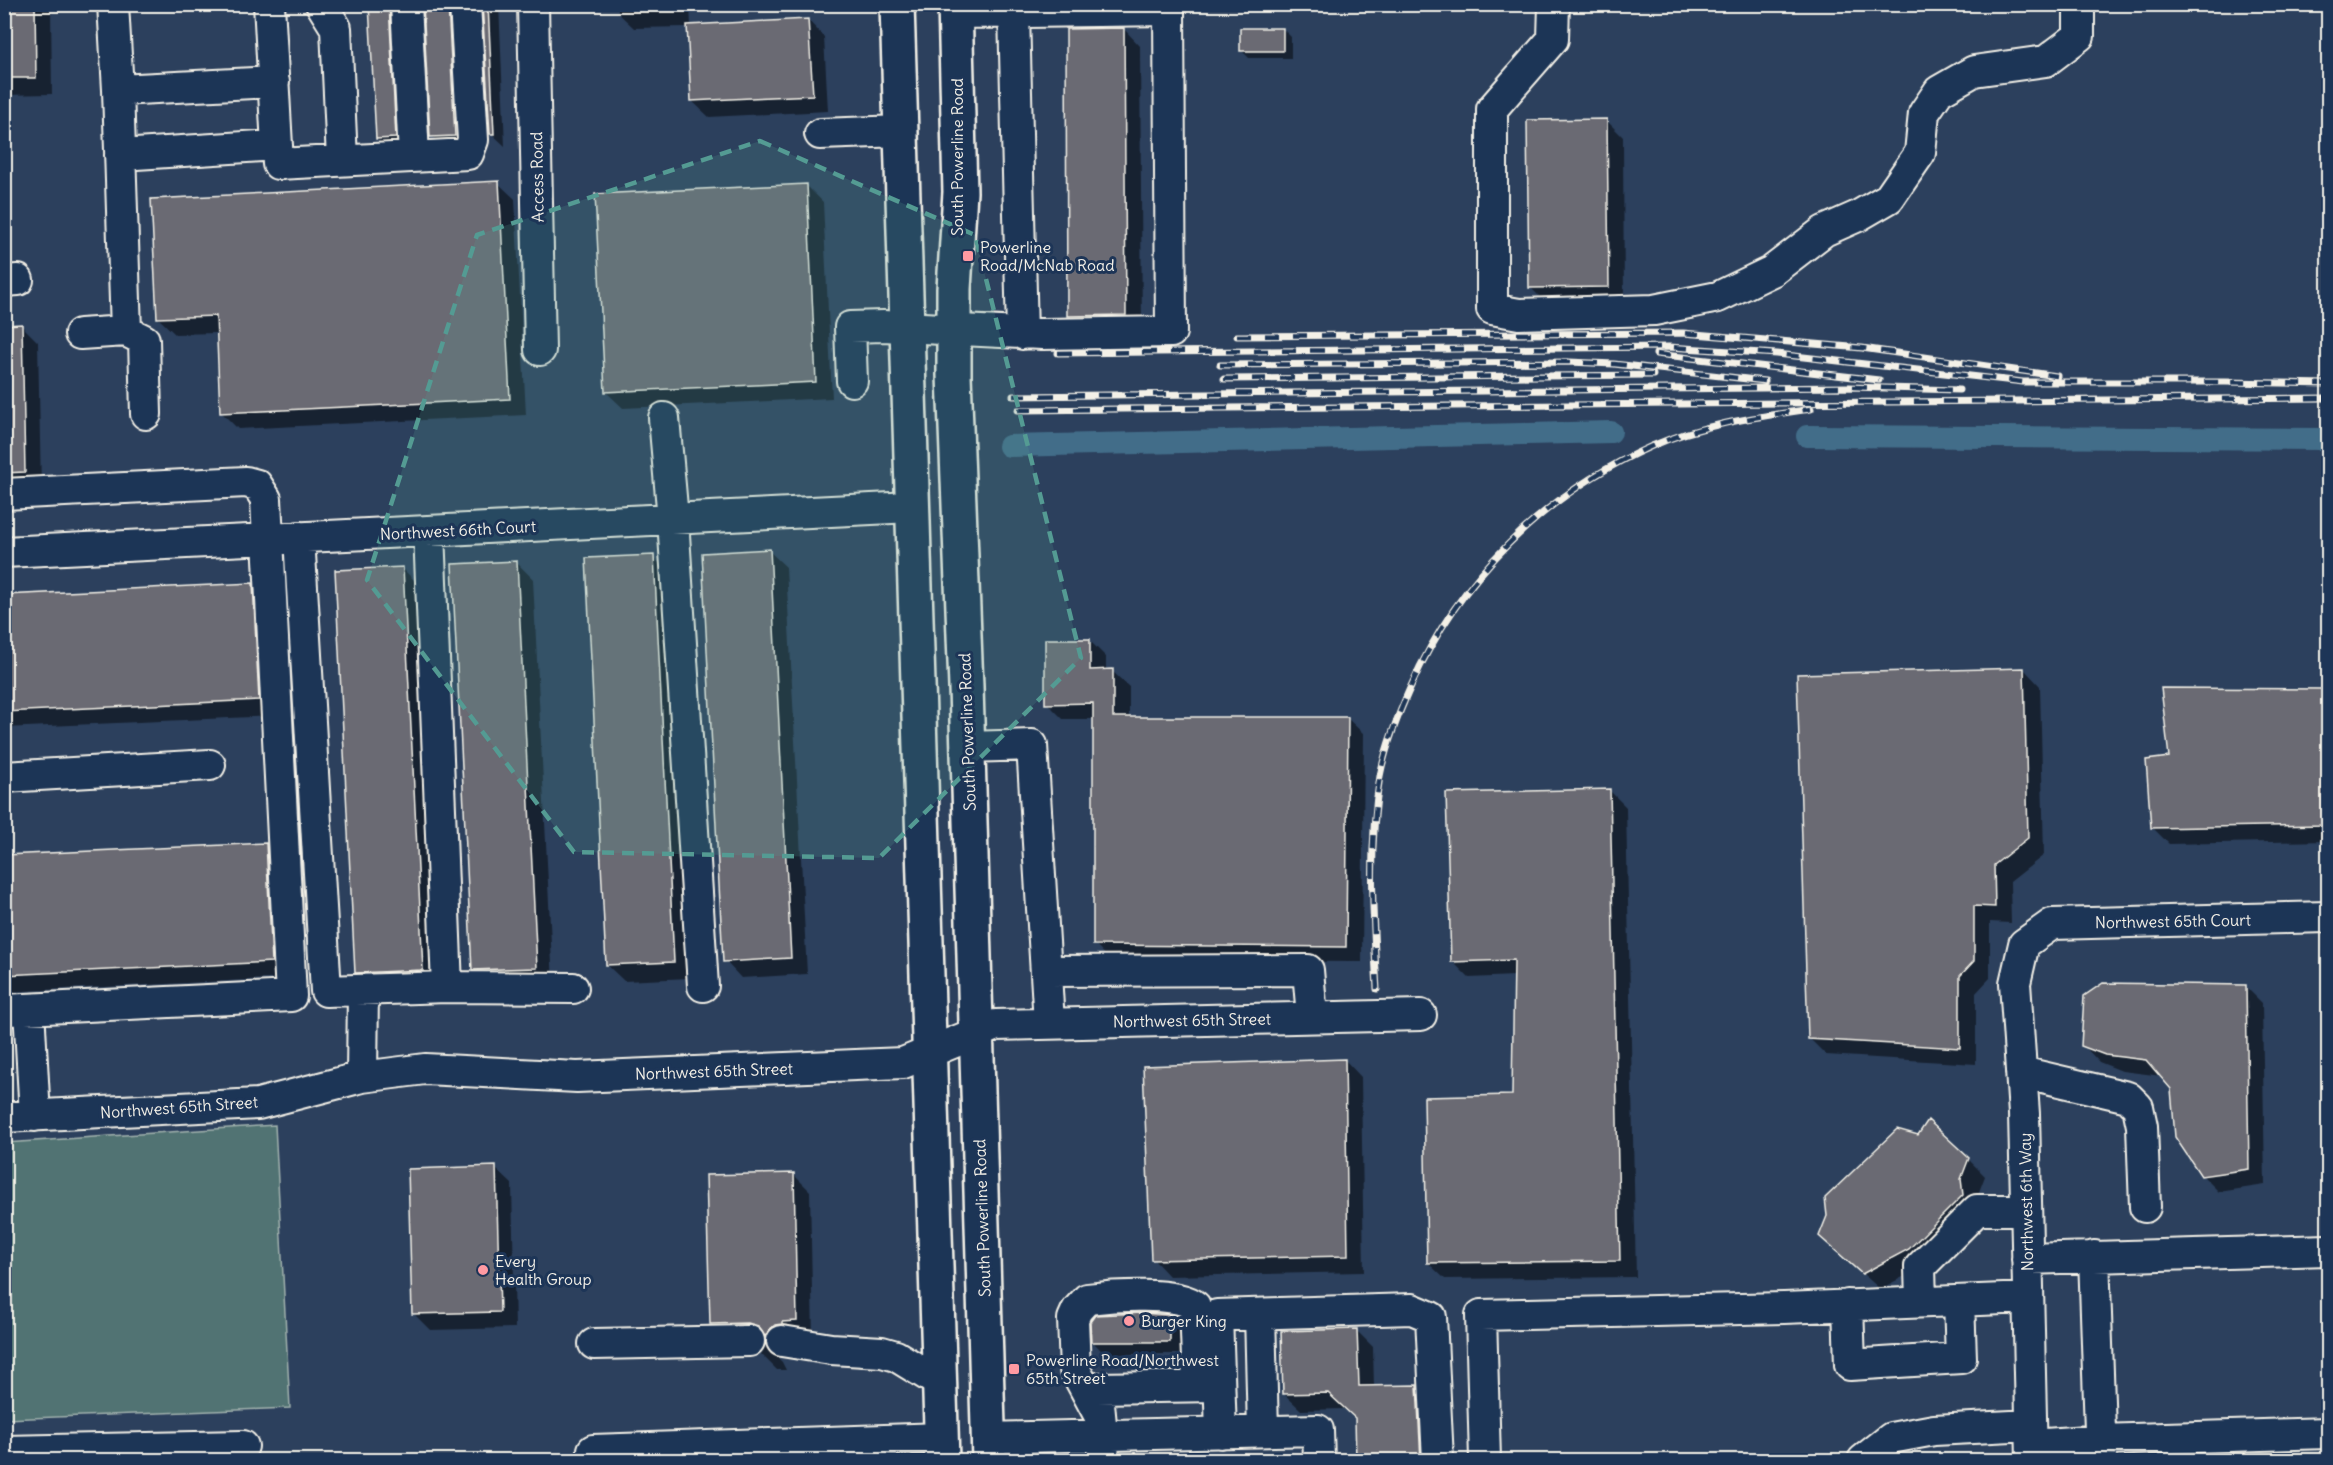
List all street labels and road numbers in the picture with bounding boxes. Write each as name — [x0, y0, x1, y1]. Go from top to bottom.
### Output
street label: South Powerline Road — [947, 78, 967, 236]
street label: Access Road — [526, 132, 548, 222]
street label: Northwest 66th Court — [380, 516, 537, 544]
street label: South Powerline Road — [954, 653, 980, 811]
street label: Northwest 65th Court — [2095, 910, 2252, 932]
street label: Northwest 65th Street — [1113, 1009, 1272, 1031]
street label: Northwest 65th Street — [635, 1058, 794, 1084]
street label: Northwest 65th Street — [99, 1091, 259, 1122]
street label: Northwest 6th Way — [2015, 1133, 2037, 1271]
street label: South Powerline Road — [969, 1139, 995, 1297]

